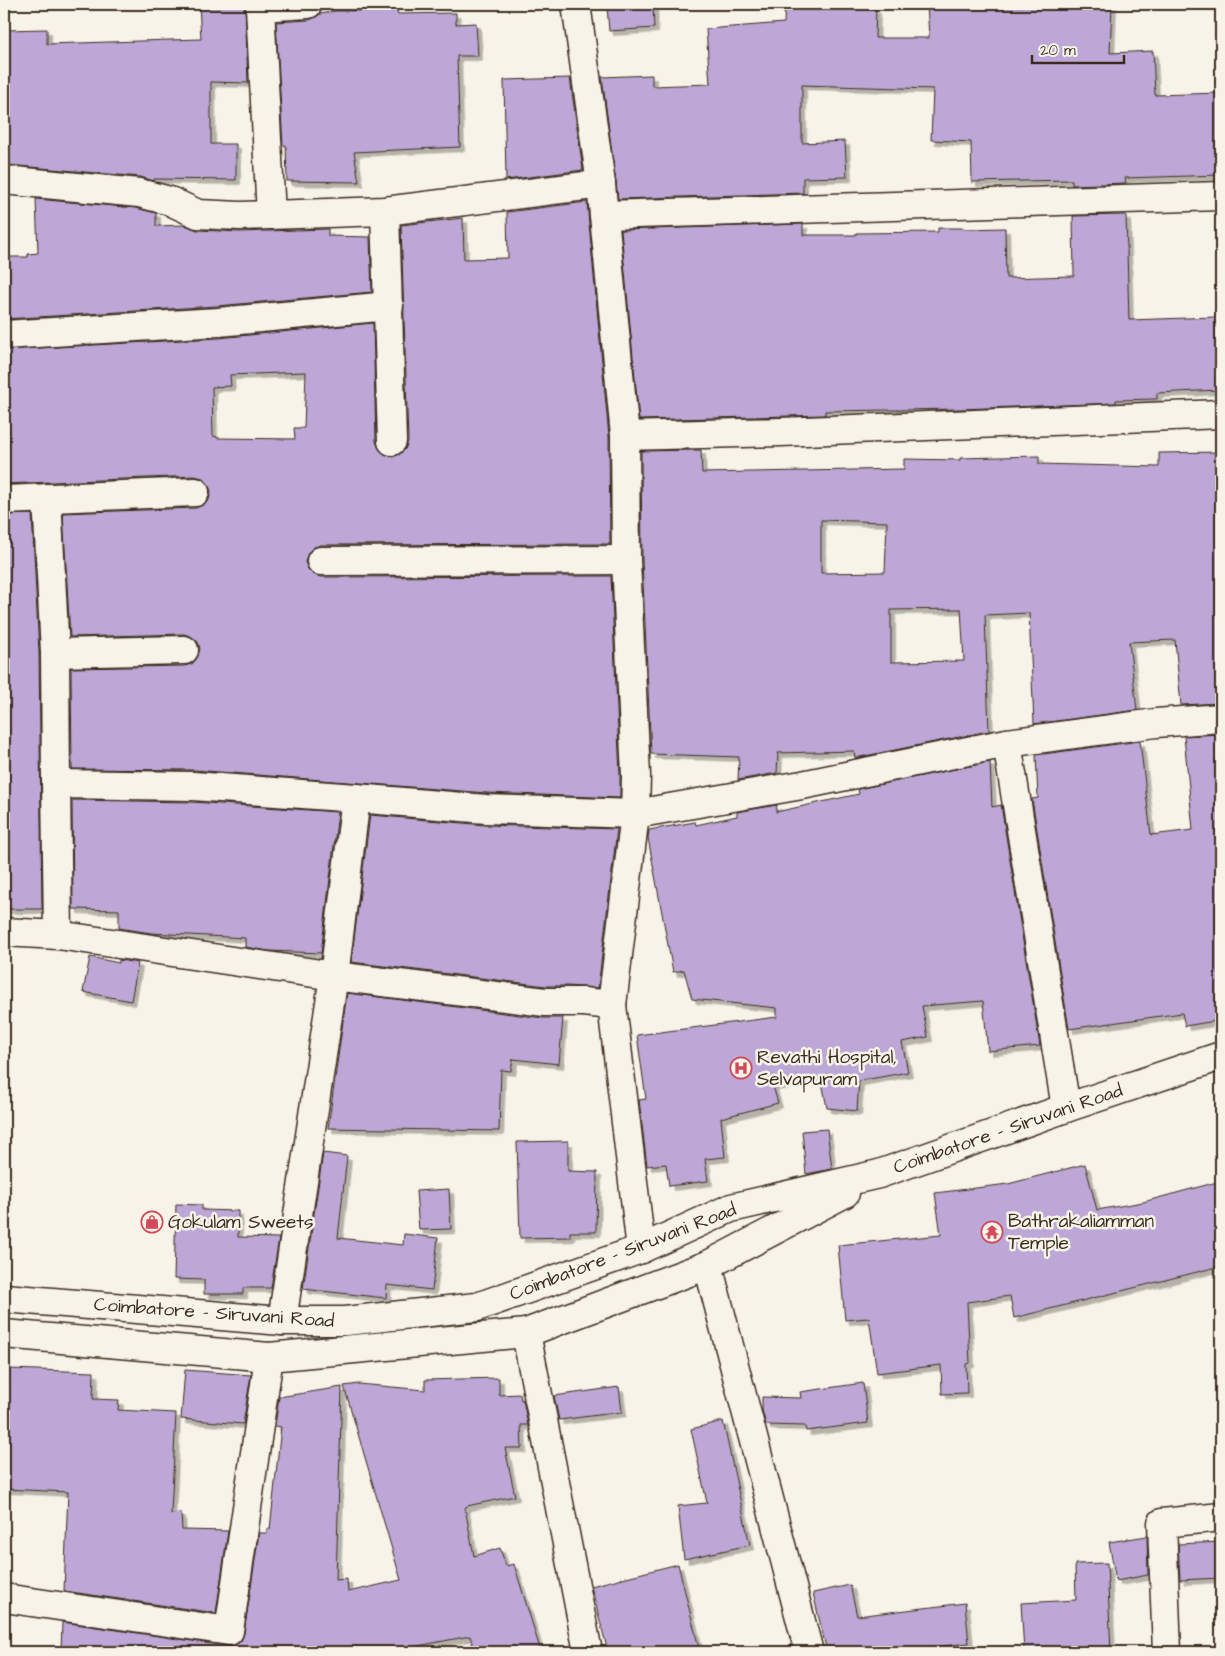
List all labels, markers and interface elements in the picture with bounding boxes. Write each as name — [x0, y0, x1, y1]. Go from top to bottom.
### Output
scale bar — [1032, 32, 1125, 64]
text: 20 m — [1040, 40, 1076, 61]
place label: Revathi Hospital, Selvapuram — [757, 1044, 897, 1093]
hospital icon: Revathi Hospital, Selvapuram — [729, 1056, 753, 1080]
street label: Coimbatore - Siruvani Road — [890, 1077, 1126, 1181]
street label: Coimbatore - Siruvani Road — [506, 1196, 740, 1308]
place label: Bathrakaliamman Temple — [1008, 1208, 1154, 1257]
place label: Gokulam Sweets — [168, 1209, 314, 1236]
shop icon: Gokulam Sweets — [140, 1210, 164, 1234]
temple icon: Bathrakaliamman Temple — [980, 1220, 1004, 1244]
street label: Coimbatore - Siruvani Road — [93, 1291, 335, 1335]

